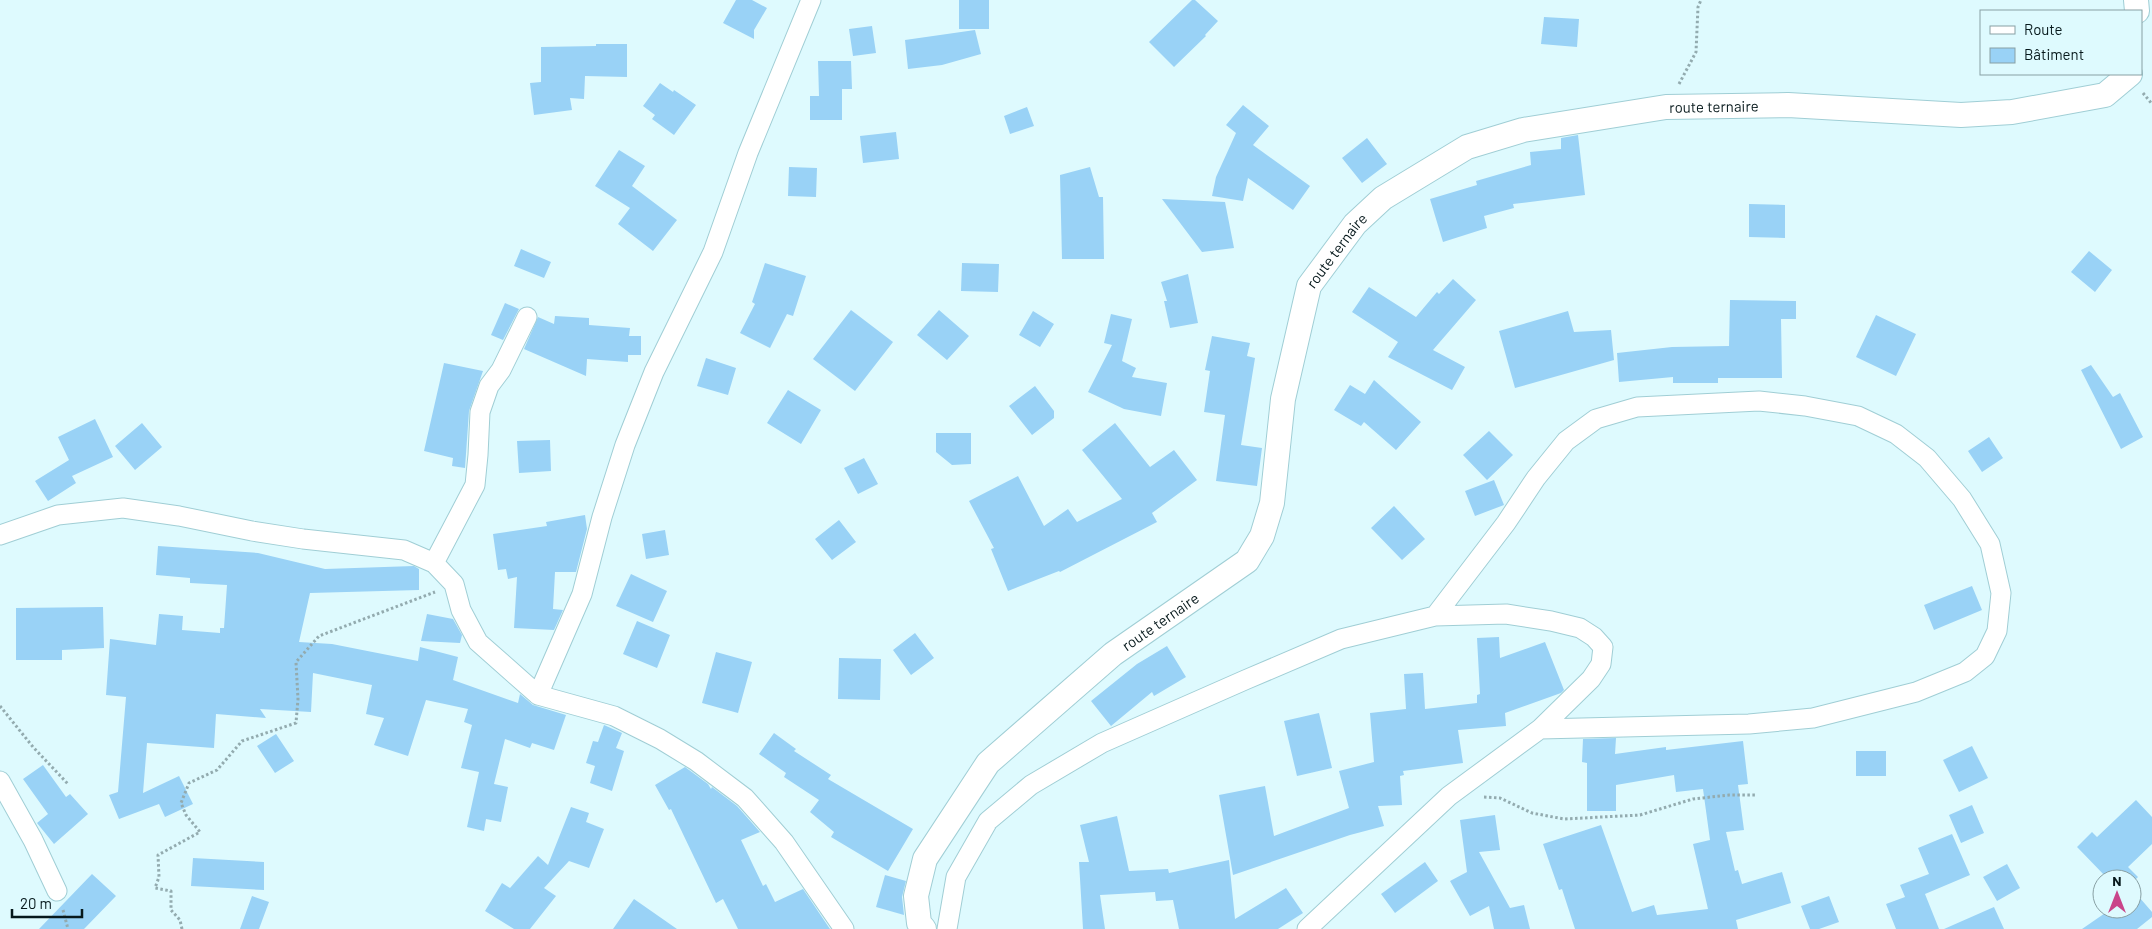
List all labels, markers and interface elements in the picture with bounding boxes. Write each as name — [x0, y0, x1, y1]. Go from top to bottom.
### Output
legend — [1980, 10, 2142, 75]
text: Route — [2024, 20, 2063, 38]
text: Bâtiment — [2024, 45, 2084, 63]
street label: route ternaire — [1669, 96, 1759, 116]
street label: route ternaire — [1302, 209, 1370, 291]
street label: route ternaire — [1118, 588, 1202, 654]
north arrow — [2092, 869, 2142, 919]
text: N — [2112, 872, 2122, 889]
scale bar — [12, 886, 82, 918]
text: 20 m — [20, 894, 52, 912]

